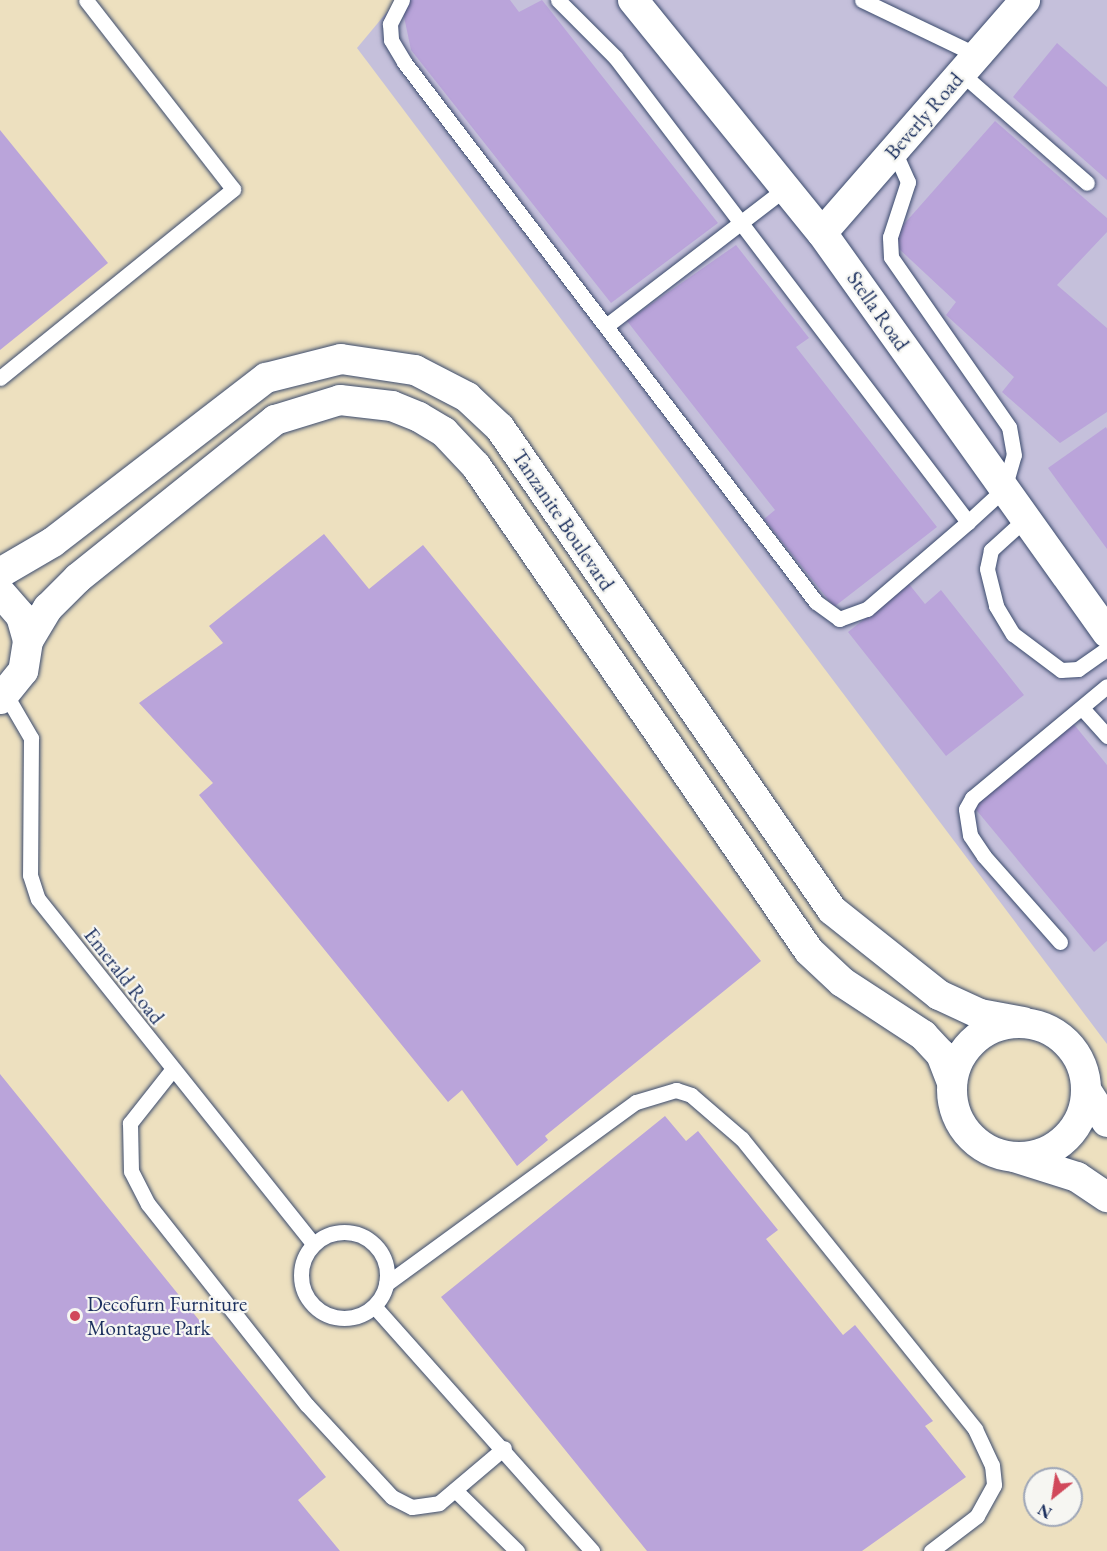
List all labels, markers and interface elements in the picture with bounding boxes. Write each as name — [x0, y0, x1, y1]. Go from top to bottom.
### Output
street label: Beverly Road — [879, 67, 969, 165]
street label: Stella Road — [842, 266, 914, 356]
street label: Tanzanite Boulevard — [506, 445, 620, 595]
street label: Emerald Road — [78, 923, 170, 1029]
place label: Decofurn Furniture Montague Park — [87, 1291, 247, 1341]
marker: Decofurn Furniture Montague Park — [68, 1309, 82, 1323]
north arrow — [1023, 1467, 1083, 1527]
text: N — [1034, 1499, 1056, 1524]

